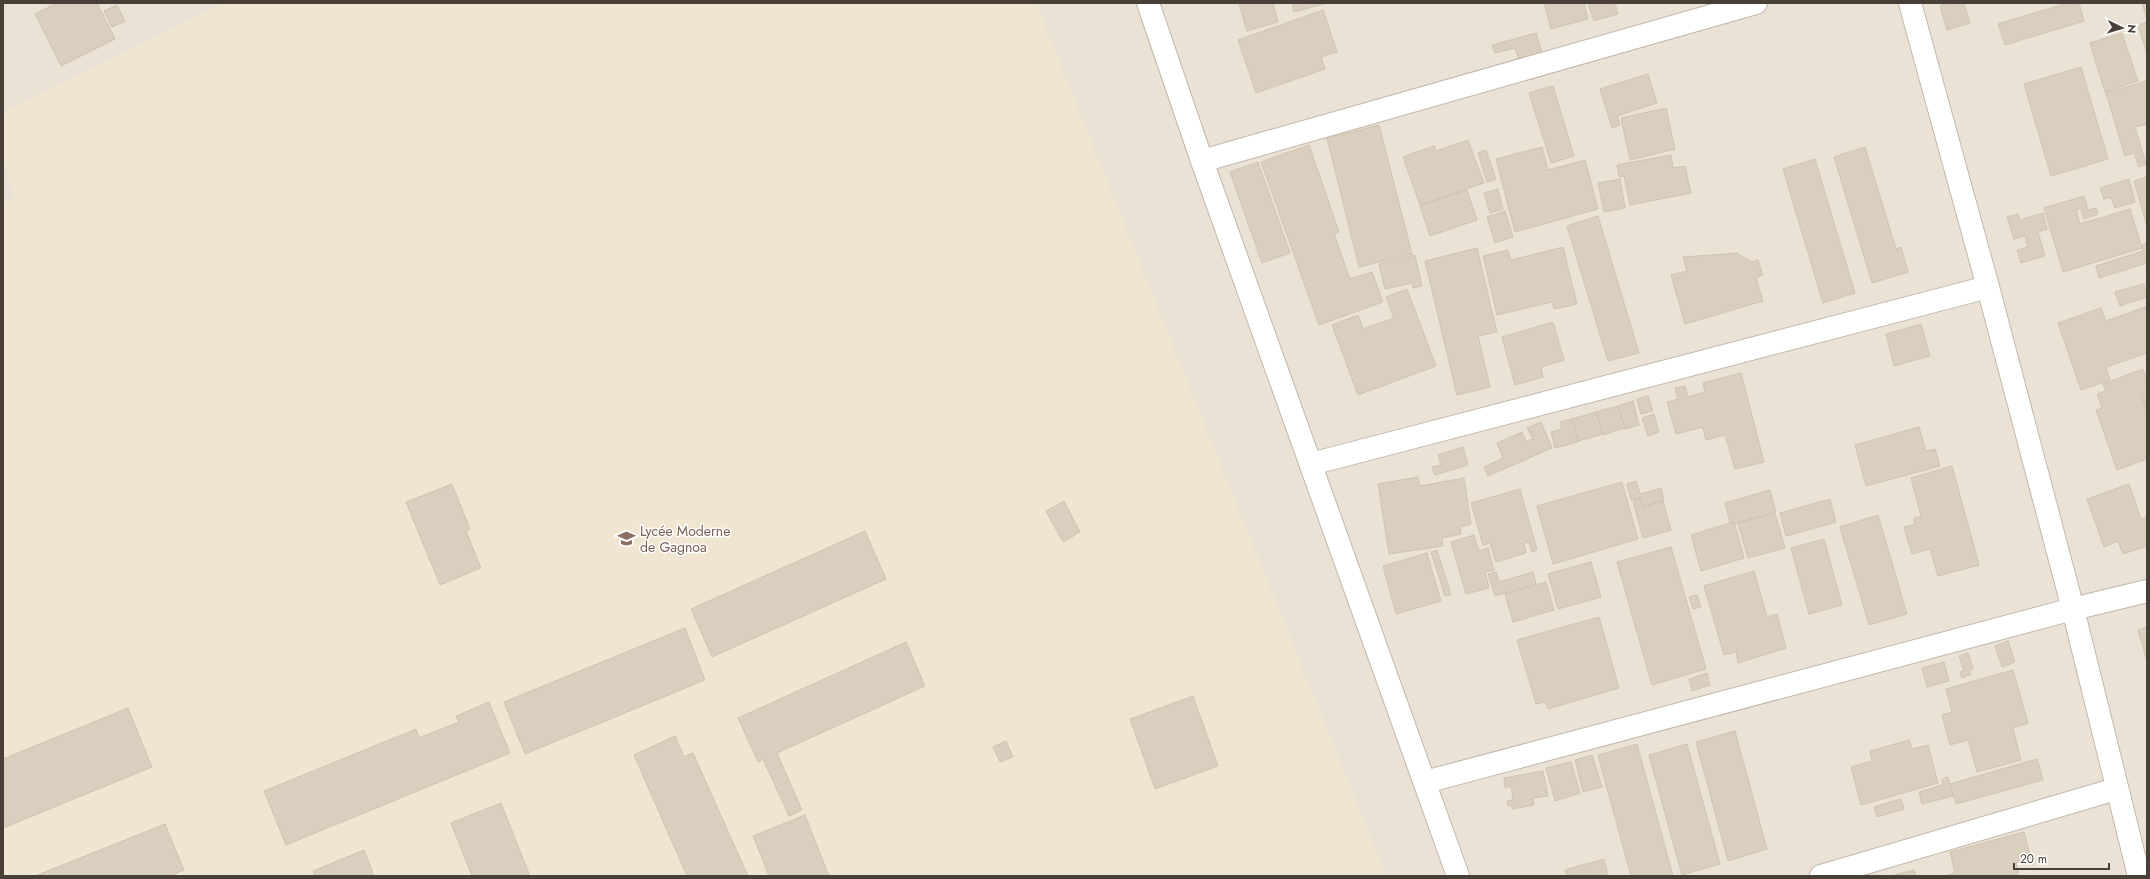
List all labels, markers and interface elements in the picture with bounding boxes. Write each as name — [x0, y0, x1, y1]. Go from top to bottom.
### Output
north arrow — [2102, 8, 2142, 48]
text: N — [2124, 24, 2140, 34]
place label: Lycée Moderne de Gagnoa — [640, 521, 730, 557]
school or university icon: Lycée Moderne de Gagnoa — [617, 529, 637, 549]
scale bar — [2014, 845, 2109, 871]
text: 20 m — [2020, 850, 2047, 868]

